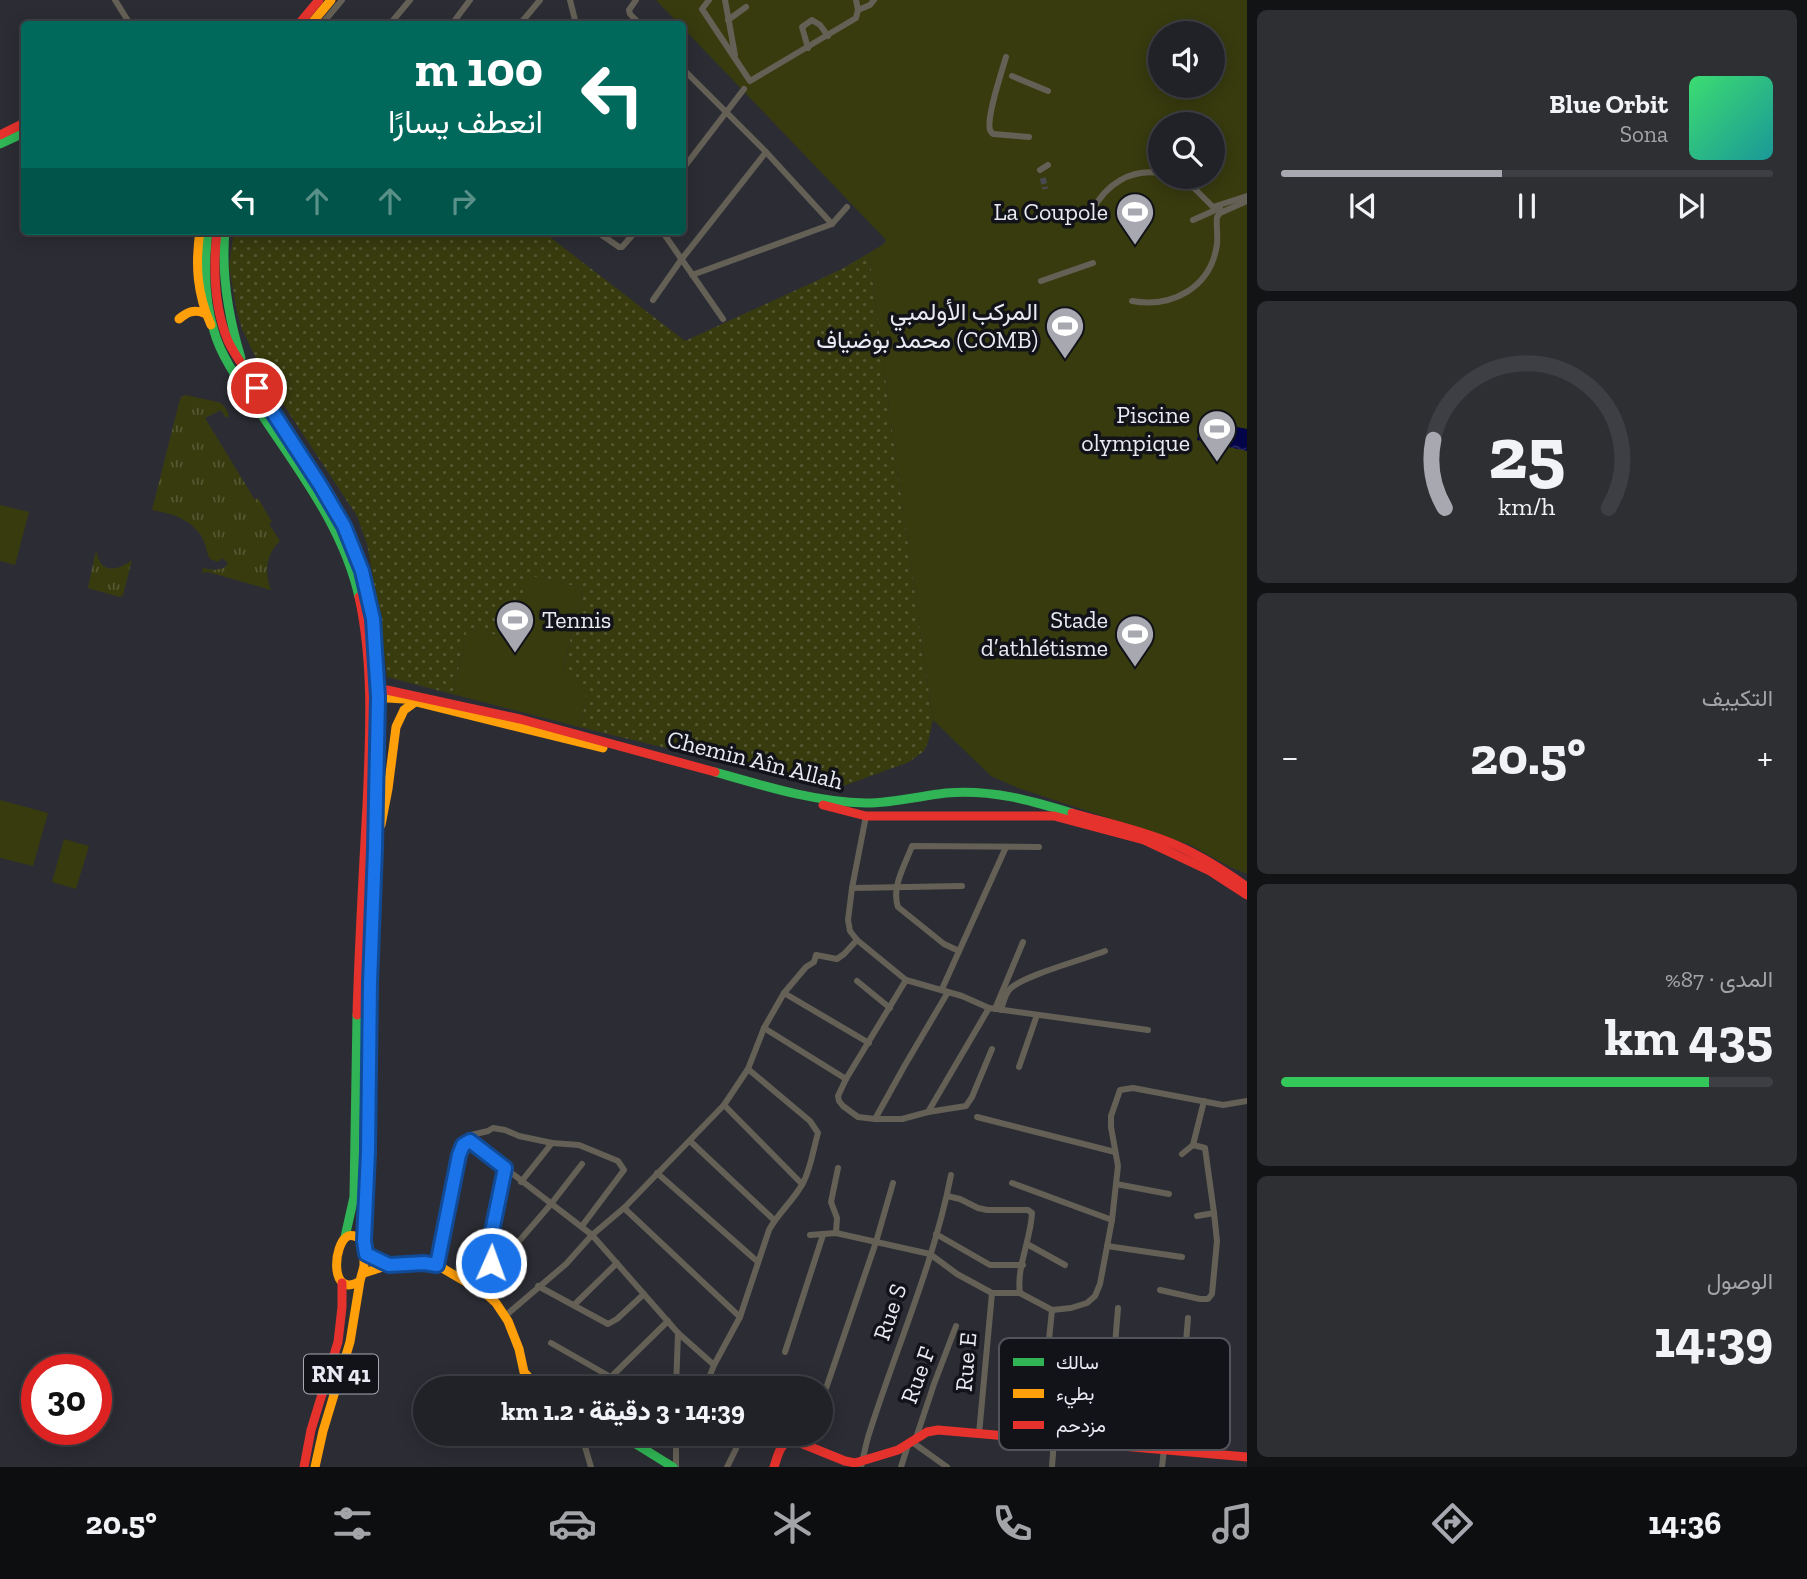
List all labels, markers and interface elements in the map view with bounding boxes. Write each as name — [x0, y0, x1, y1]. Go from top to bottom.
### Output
map controls — [1148, 21, 1225, 189]
button: sound — [1148, 21, 1225, 98]
text: 100 m — [415, 40, 543, 99]
icon: left — [567, 49, 658, 140]
text: Blue Orbit — [1549, 88, 1668, 120]
text: انعطف يسارًا — [388, 103, 543, 141]
button: search — [1148, 112, 1225, 189]
text: Sona — [1620, 120, 1668, 148]
icon: left — [225, 182, 263, 220]
icon: ahead — [298, 182, 336, 220]
icon: ahead — [371, 182, 409, 220]
icon: right — [444, 182, 482, 220]
icon: previous — [1344, 187, 1382, 225]
icon: pause — [1508, 187, 1546, 225]
icon: next — [1672, 187, 1710, 225]
sports icon: La Coupole — [1114, 191, 1156, 246]
place label: La Coupole — [993, 197, 1108, 226]
place label: المركب الأولمبي محمد بوضياف (COMB) — [816, 297, 1038, 355]
sports icon: المركب الأولمبي محمد بوضياف (COMB) — [1044, 305, 1086, 360]
pin — [227, 358, 287, 418]
icon: arrive — [238, 369, 276, 407]
place label: Piscine olympique — [1081, 400, 1190, 457]
sports icon: Piscine olympique — [1196, 408, 1238, 463]
text: 25 — [1488, 410, 1566, 498]
text: km/h — [1498, 491, 1556, 521]
sports icon: Tennis — [494, 599, 536, 654]
place label: Tennis — [542, 605, 611, 634]
place label: Stade d’athlétisme — [981, 605, 1108, 662]
sports icon: Stade d’athlétisme — [1114, 613, 1156, 668]
text: التكييف — [1702, 684, 1773, 712]
street label: Chemin Aîn Allah — [664, 724, 847, 796]
text: 20.5° — [1470, 725, 1586, 787]
text: − — [1281, 734, 1299, 780]
text: + — [1757, 734, 1773, 780]
text: المدى · 87% — [1665, 965, 1773, 993]
text: 435 km — [1604, 1006, 1773, 1068]
position arrow — [454, 1226, 528, 1300]
text: الوصول — [1707, 1267, 1773, 1295]
street label: Rue S — [866, 1280, 913, 1344]
text: 14:39 — [1654, 1308, 1773, 1370]
street label: Rue E — [948, 1331, 983, 1393]
legend — [999, 1338, 1230, 1450]
street label: Rue F — [894, 1342, 941, 1407]
text: سالك — [1056, 1351, 1099, 1374]
speed limit sign: 30 — [21, 1354, 112, 1445]
road number: RN 41 — [304, 1354, 378, 1394]
text: بطيء — [1056, 1382, 1094, 1409]
text: 14:39 · 3 دقيقة · 1.2 km — [501, 1395, 745, 1427]
text: مزدحم — [1056, 1414, 1106, 1438]
icon: filters — [328, 1499, 377, 1548]
icon: car — [548, 1499, 597, 1548]
icon: climate — [768, 1499, 817, 1548]
icon: phone — [988, 1499, 1037, 1548]
icon: music — [1208, 1499, 1257, 1548]
icon: directions — [1428, 1499, 1477, 1548]
text: 20.5° — [86, 1504, 157, 1542]
text: 14:36 — [1648, 1504, 1721, 1542]

